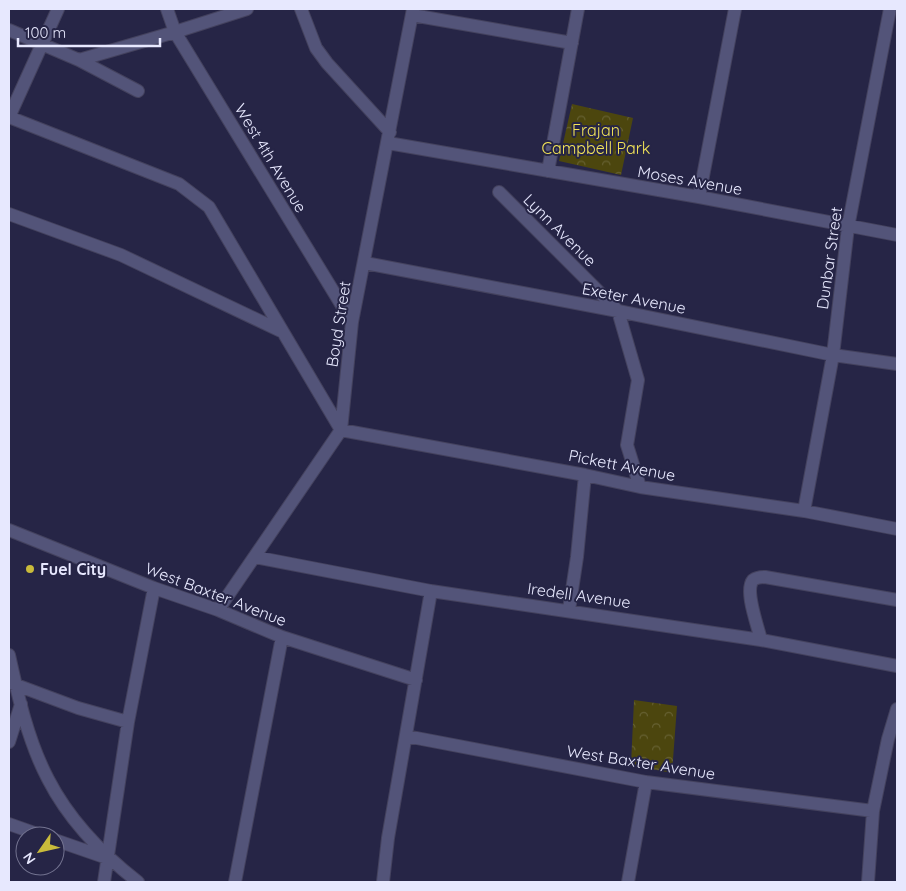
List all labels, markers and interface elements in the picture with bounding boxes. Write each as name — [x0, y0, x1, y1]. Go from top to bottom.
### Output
scale bar — [18, 15, 160, 47]
text: 100 m — [25, 23, 66, 42]
street label: West 4th Avenue — [231, 100, 311, 216]
park label: Frajan Campbell Park — [542, 120, 650, 158]
street label: Moses Avenue — [636, 161, 744, 199]
street label: Lynn Avenue — [519, 189, 601, 271]
street label: Dunbar Street — [812, 205, 846, 311]
street label: Exeter Avenue — [580, 278, 688, 318]
street label: Boyd Street — [321, 280, 355, 368]
street label: Pickett Avenue — [567, 445, 677, 485]
street label: West Baxter Avenue — [142, 558, 290, 630]
place label: Fuel City — [40, 559, 106, 579]
marker: Fuel City — [24, 563, 36, 575]
street label: Iredell Avenue — [526, 578, 632, 612]
street label: West Baxter Avenue — [565, 740, 717, 784]
north arrow — [15, 826, 65, 876]
text: N — [19, 849, 40, 868]

